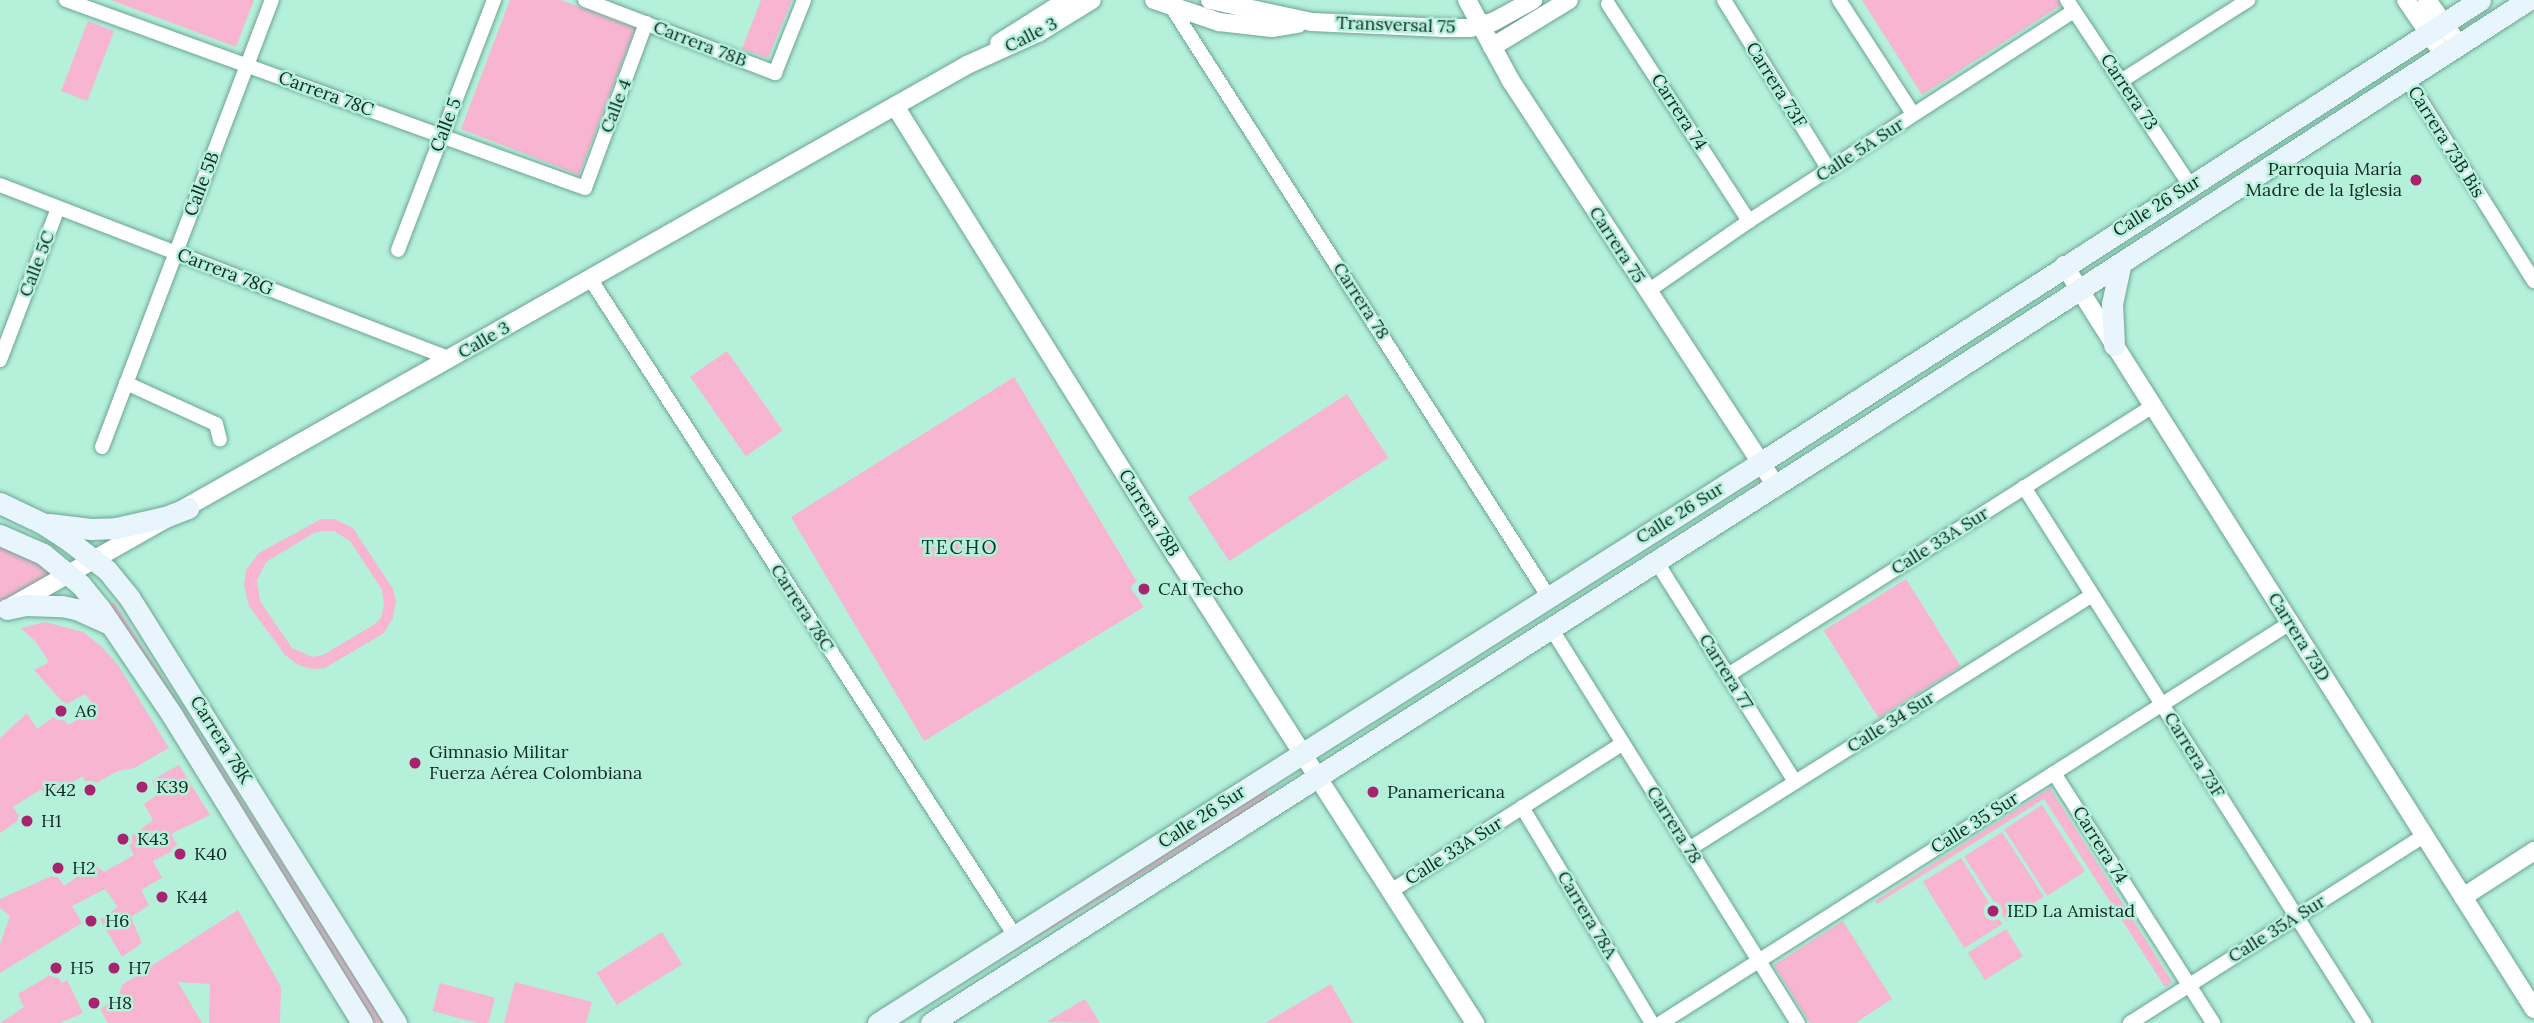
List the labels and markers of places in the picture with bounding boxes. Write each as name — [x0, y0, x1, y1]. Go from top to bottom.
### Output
place label: Parroquia María Madre de la Iglesia — [2246, 159, 2402, 202]
marker: Parroquia María Madre de la Iglesia — [2408, 172, 2424, 188]
place label: CAI Techo — [1158, 578, 1244, 600]
marker: CAI Techo — [1136, 581, 1152, 597]
place label: A6 — [75, 700, 97, 722]
marker: A6 — [53, 703, 69, 719]
place label: Gimnasio Militar Fuerza Aérea Colombiana — [429, 742, 642, 784]
marker: Gimnasio Militar Fuerza Aérea Colombiana — [407, 755, 423, 771]
place label: K39 — [156, 776, 189, 798]
place label: K42 — [44, 779, 76, 801]
marker: K39 — [134, 779, 150, 795]
place label: Panamericana — [1387, 781, 1505, 803]
marker: K42 — [82, 782, 98, 798]
marker: Panamericana — [1365, 784, 1381, 800]
place label: H1 — [41, 810, 62, 832]
marker: H1 — [19, 813, 35, 829]
place label: K43 — [137, 828, 169, 850]
marker: K43 — [115, 831, 131, 847]
place label: K40 — [194, 843, 227, 865]
marker: K40 — [172, 846, 188, 862]
place label: H2 — [72, 857, 96, 879]
marker: H2 — [50, 860, 66, 876]
place label: K44 — [176, 886, 208, 908]
marker: K44 — [154, 889, 170, 905]
place label: IED La Amistad — [2007, 900, 2135, 922]
marker: IED La Amistad — [1985, 903, 2001, 919]
place label: H6 — [105, 910, 129, 932]
marker: H6 — [83, 913, 99, 929]
place label: H5 — [70, 957, 94, 979]
place label: H7 — [128, 957, 150, 979]
marker: H5 — [48, 960, 64, 976]
marker: H7 — [106, 960, 122, 976]
place label: H8 — [108, 992, 132, 1014]
marker: H8 — [86, 995, 102, 1011]

